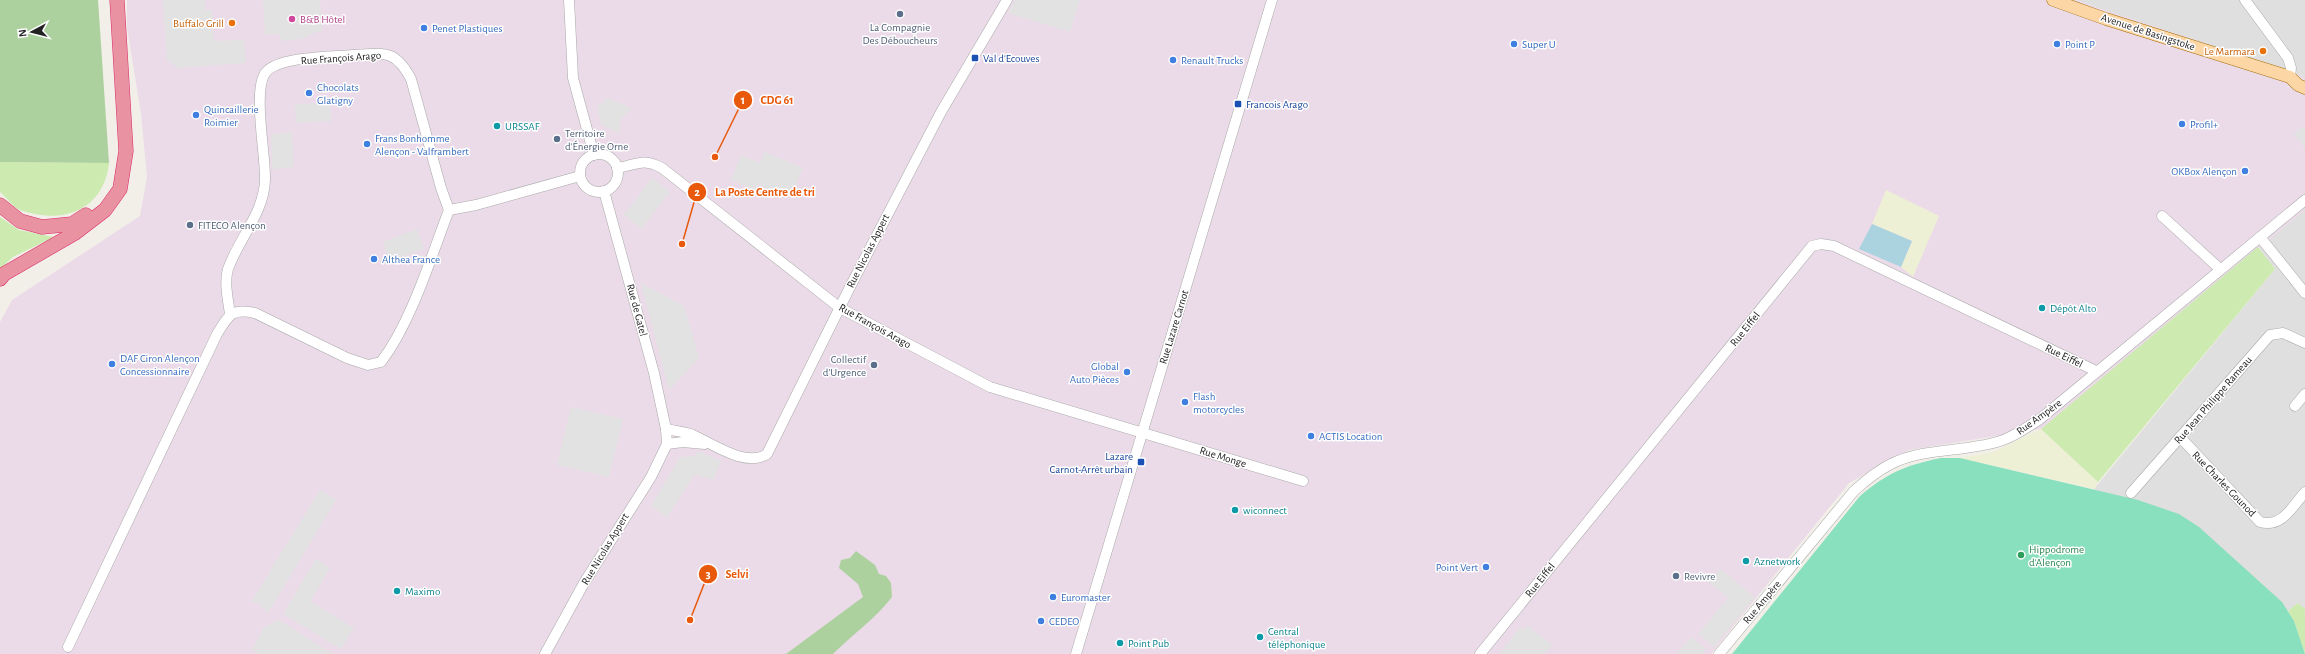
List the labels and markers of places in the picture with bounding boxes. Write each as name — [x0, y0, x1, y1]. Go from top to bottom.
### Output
marker: La Compagnie Des Déboucheurs — [895, 9, 905, 19]
marker: B&B Hôtel — [287, 14, 297, 24]
place label: B&B Hôtel — [300, 14, 345, 25]
place label: Buffalo Grill — [173, 18, 224, 29]
marker: Buffalo Grill — [227, 18, 237, 28]
place label: La Compagnie Des Déboucheurs — [862, 22, 938, 46]
marker: Penet Plastiques — [419, 23, 429, 33]
place label: Penet Plastiques — [432, 23, 503, 34]
marker: Super U — [1509, 39, 1519, 49]
place label: Super U — [1522, 39, 1556, 50]
marker: Point P — [2052, 39, 2062, 49]
place label: Point P — [2065, 39, 2095, 50]
place label: Le Marmara — [2204, 46, 2255, 57]
marker: Le Marmara — [2258, 46, 2268, 56]
marker: Val d'Ecouves — [970, 53, 980, 63]
place label: Val d'Ecouves — [983, 53, 1040, 64]
marker: Renault Trucks — [1168, 55, 1178, 65]
place label: Renault Trucks — [1181, 55, 1243, 66]
place label: Chocolats Glatigny — [317, 82, 359, 106]
marker: Chocolats Glatigny — [304, 88, 314, 98]
callout: CDG 61 — [733, 88, 802, 112]
marker: Francois Arago — [1233, 99, 1243, 109]
place label: Francois Arago — [1246, 99, 1308, 110]
place label: Quincaillerie Roimier — [204, 104, 259, 128]
marker: Quincaillerie Roimier — [191, 110, 201, 120]
marker: Profil+ — [2177, 119, 2187, 129]
place label: Profil+ — [2190, 119, 2218, 130]
marker: URSSAF — [492, 121, 502, 131]
place label: URSSAF — [505, 121, 540, 132]
place label: Territoire d'Énergie Orne — [565, 128, 628, 152]
place label: Frans Bonhomme Alençon - Valframbert — [375, 133, 469, 157]
marker: Territoire d'Énergie Orne — [552, 134, 562, 144]
marker: Frans Bonhomme Alençon - Valframbert — [362, 139, 372, 149]
place label: OKBox Alençon — [2171, 166, 2237, 177]
marker: OKBox Alençon — [2240, 166, 2250, 176]
callout: La Poste Centre de tri — [687, 180, 823, 204]
marker: FITECO Alençon — [185, 220, 195, 230]
place label: FITECO Alençon — [198, 220, 266, 231]
marker: Althea France — [369, 254, 379, 264]
place label: Althea France — [382, 254, 440, 265]
marker: Dépôt Alto — [2037, 303, 2047, 313]
place label: Dépôt Alto — [2050, 303, 2096, 314]
place label: DAF Ciron Alençon Concessionnaire — [120, 353, 200, 377]
place label: Collectif d’Urgence — [823, 354, 867, 378]
marker: DAF Ciron Alençon Concessionnaire — [107, 359, 117, 369]
marker: Collectif d’Urgence — [869, 360, 879, 370]
place label: Global Auto Pièces — [1070, 361, 1119, 385]
marker: Global Auto Pièces — [1122, 367, 1132, 377]
place label: Flash motorcycles — [1193, 391, 1244, 415]
marker: Flash motorcycles — [1180, 397, 1190, 407]
marker: ACTIS Location — [1306, 431, 1316, 441]
place label: ACTIS Location — [1319, 431, 1382, 442]
place label: Lazare Carnot-Arrêt urbain — [1050, 451, 1133, 475]
marker: Lazare Carnot-Arrêt urbain — [1136, 457, 1146, 467]
marker: wiconnect — [1230, 505, 1240, 515]
place label: wiconnect — [1243, 505, 1287, 516]
place label: Hippodrome d'Alençon — [2029, 544, 2084, 568]
marker: Hippodrome d'Alençon — [2016, 550, 2026, 560]
marker: Aznetwork — [1741, 556, 1751, 566]
place label: Aznetwork — [1754, 556, 1800, 567]
callout: Selvi — [698, 562, 757, 586]
place label: Point Vert — [1436, 562, 1478, 573]
marker: Point Vert — [1481, 562, 1491, 572]
marker: Revivre — [1671, 571, 1681, 581]
place label: Revivre — [1684, 571, 1715, 582]
marker: Maximo — [392, 586, 402, 596]
place label: Maximo — [405, 586, 440, 597]
marker: Euromaster — [1048, 592, 1058, 602]
place label: Euromaster — [1061, 592, 1111, 603]
marker: CEDEO — [1036, 616, 1046, 626]
place label: CEDEO — [1049, 616, 1079, 627]
place label: Central téléphonique — [1268, 626, 1325, 650]
marker: Central téléphonique — [1255, 632, 1265, 642]
marker: Point Pub — [1115, 638, 1125, 648]
place label: Point Pub — [1128, 638, 1169, 649]

